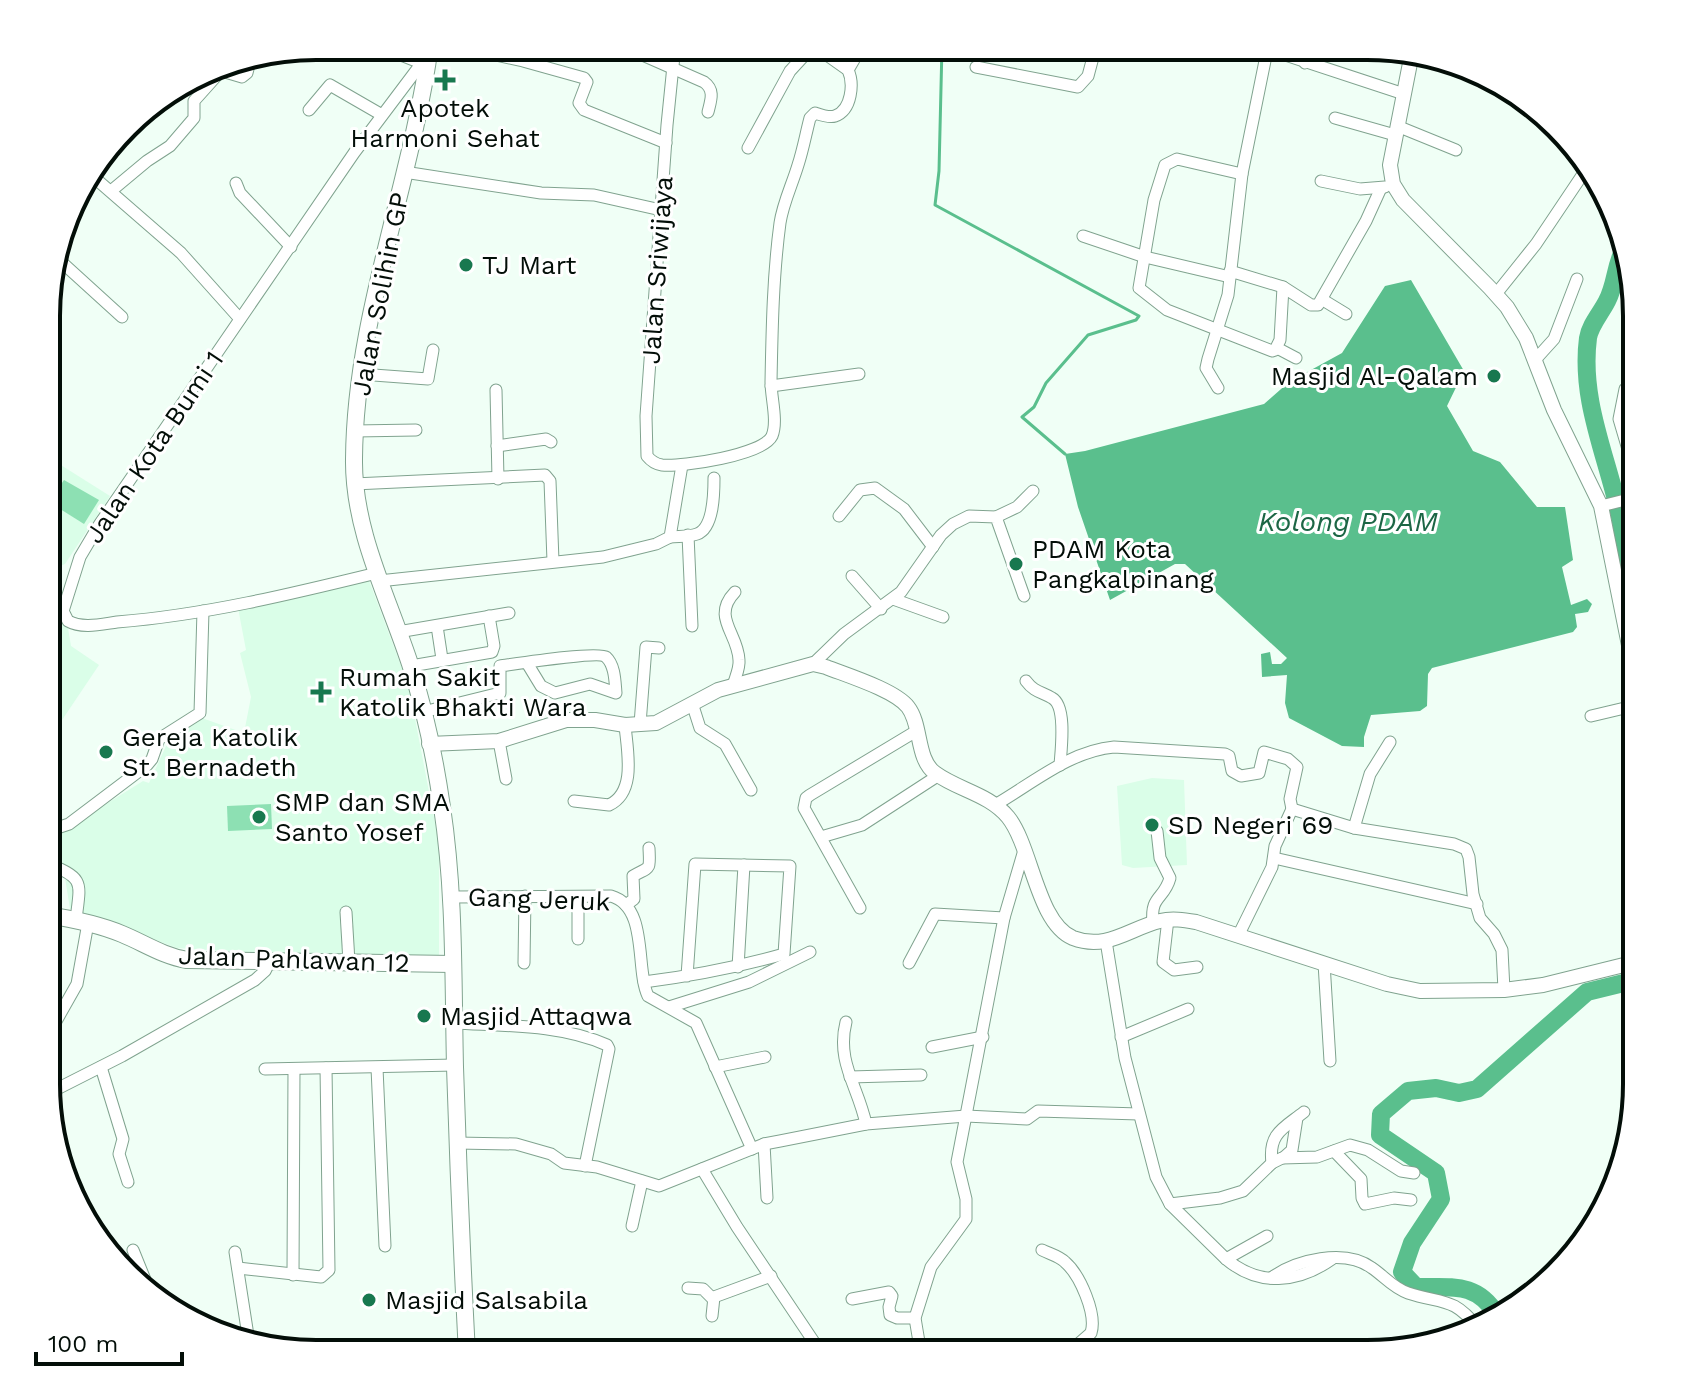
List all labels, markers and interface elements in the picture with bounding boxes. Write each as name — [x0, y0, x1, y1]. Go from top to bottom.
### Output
marker: Apotek Harmoni Sehat — [436, 71, 454, 89]
place label: Apotek Harmoni Sehat — [350, 93, 540, 153]
street label: Jalan Sriwijaya — [635, 175, 679, 365]
street label: Jalan Solihin GP — [346, 190, 414, 398]
place label: TJ Mart — [482, 250, 577, 280]
marker: TJ Mart — [457, 256, 475, 274]
street label: Jalan Kota Bumi 1 — [79, 345, 229, 549]
place label: Masjid Al-Qalam — [1271, 361, 1478, 391]
marker: Masjid Al-Qalam — [1485, 367, 1503, 385]
water label: Kolong PDAM — [1258, 505, 1438, 538]
place label: PDAM Kota Pangkalpinang — [1032, 534, 1214, 594]
marker: PDAM Kota Pangkalpinang — [1007, 555, 1025, 573]
place label: Rumah Sakit Katolik Bhakti Wara — [339, 662, 587, 722]
marker: Rumah Sakit Katolik Bhakti Wara — [310, 681, 332, 703]
place label: Gereja Katolik St. Bernadeth — [122, 722, 298, 782]
marker: Gereja Katolik St. Bernadeth — [97, 743, 115, 761]
place label: SMP dan SMA Santo Yosef — [275, 787, 450, 847]
marker: SMP dan SMA Santo Yosef — [250, 808, 268, 826]
place label: SD Negeri 69 — [1168, 810, 1333, 840]
marker: SD Negeri 69 — [1143, 816, 1161, 834]
street label: Gang Jeruk — [467, 882, 611, 916]
street label: Jalan Pahlawan 12 — [178, 940, 410, 978]
place label: Masjid Attaqwa — [440, 1001, 632, 1031]
marker: Masjid Attaqwa — [415, 1007, 433, 1025]
place label: Masjid Salsabila — [385, 1285, 588, 1315]
marker: Masjid Salsabila — [360, 1291, 378, 1309]
scale bar — [36, 1316, 182, 1366]
text: 100 m — [48, 1330, 118, 1358]

